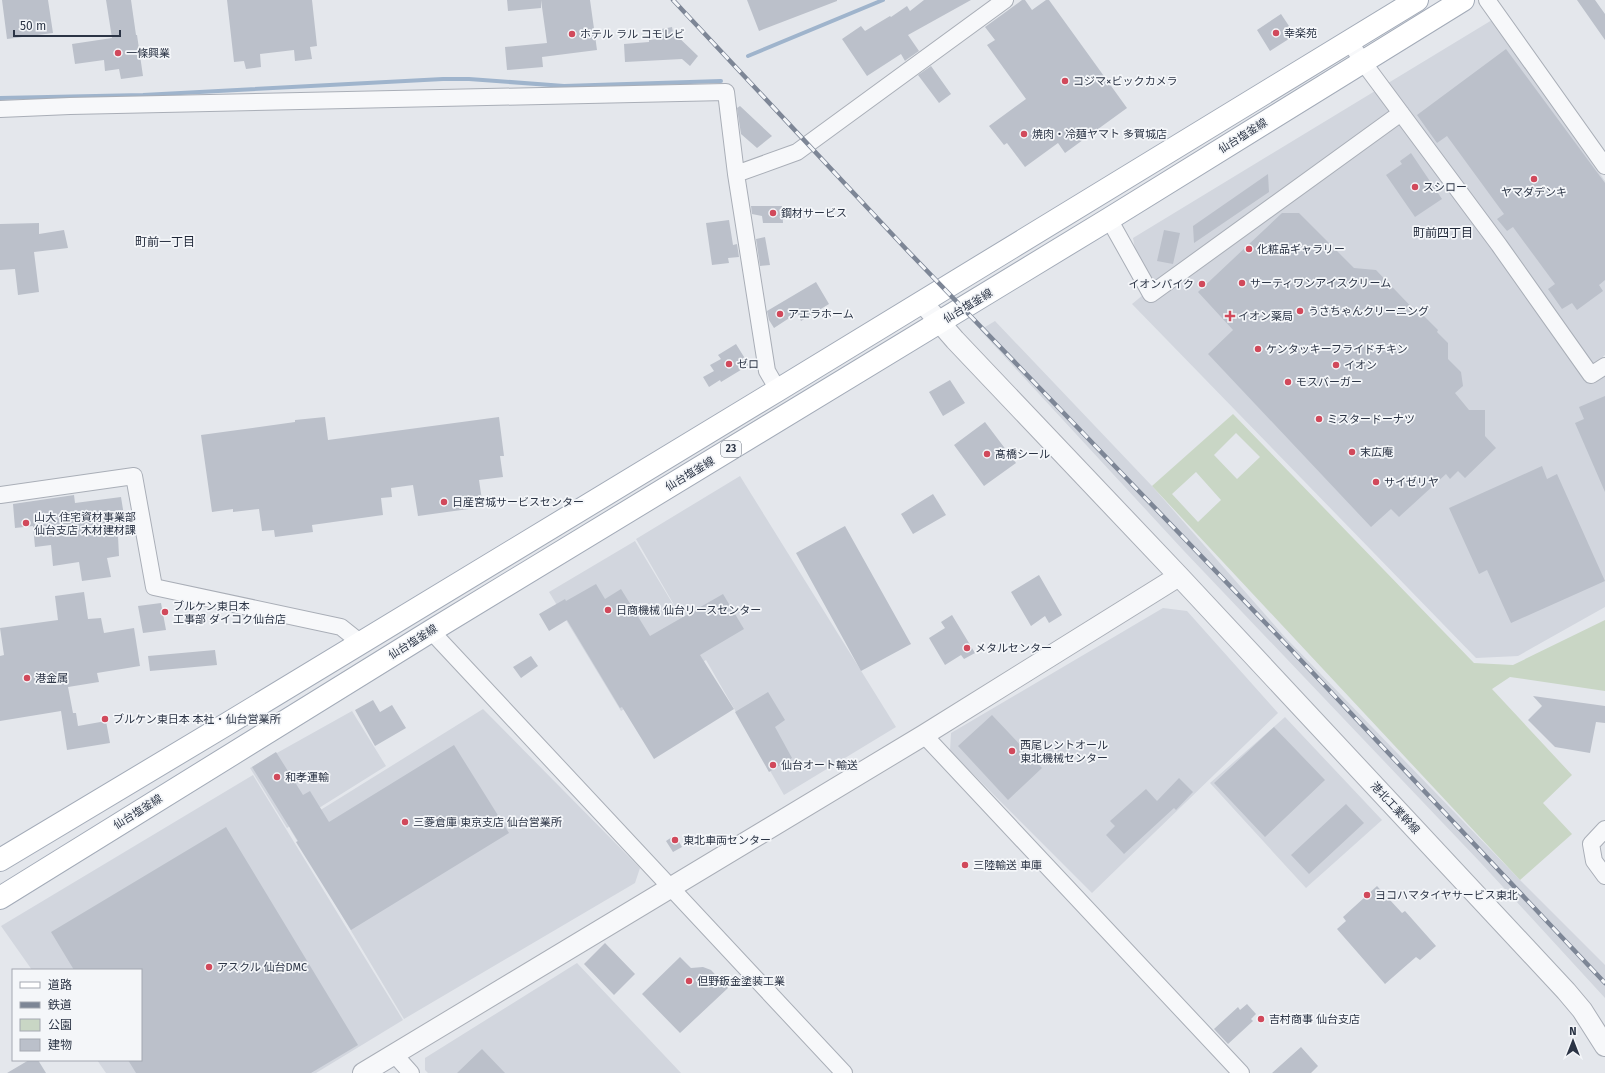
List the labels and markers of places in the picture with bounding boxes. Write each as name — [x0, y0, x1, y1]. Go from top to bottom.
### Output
place label: 幸楽苑 — [1284, 27, 1317, 40]
place label: ホテル ラル コモレビ — [580, 28, 685, 41]
marker: 幸楽苑 — [1271, 28, 1281, 38]
marker: ホテル ラル コモレビ — [567, 29, 577, 39]
place label: 一條興業 — [126, 47, 170, 60]
marker: 一條興業 — [113, 48, 123, 58]
place label: コジマ×ビックカメラ — [1073, 75, 1178, 88]
marker: コジマ×ビックカメラ — [1060, 76, 1070, 86]
place label: 焼肉・冷麺ヤマト 多賀城店 — [1032, 128, 1167, 141]
marker: 焼肉・冷麺ヤマト 多賀城店 — [1019, 129, 1029, 139]
marker: ヤマダデンキ — [1529, 174, 1539, 184]
place label: スシロー — [1423, 181, 1467, 194]
marker: スシロー — [1410, 182, 1420, 192]
place label: ヤマダデンキ — [1501, 186, 1567, 199]
place label: 鋼材サービス — [781, 207, 847, 220]
marker: 鋼材サービス — [768, 208, 778, 218]
place label: 化粧品ギャラリー — [1257, 243, 1345, 256]
marker: 化粧品ギャラリー — [1244, 244, 1254, 254]
place label: サーティワンアイスクリーム — [1250, 277, 1391, 290]
place label: イオンバイク — [1128, 278, 1194, 291]
marker: サーティワンアイスクリーム — [1237, 278, 1247, 288]
marker: イオンバイク — [1197, 279, 1207, 289]
place label: うさちゃんクリーニング — [1308, 305, 1429, 318]
marker: うさちゃんクリーニング — [1295, 306, 1305, 316]
place label: アエラホーム — [788, 308, 854, 321]
marker: アエラホーム — [775, 309, 785, 319]
place label: イオン薬局 — [1238, 310, 1293, 323]
marker: イオン薬局 — [1225, 311, 1235, 321]
place label: ケンタッキーフライドチキン — [1266, 343, 1408, 356]
marker: ケンタッキーフライドチキン — [1253, 344, 1263, 354]
place label: ゼロ — [737, 358, 759, 371]
marker: ゼロ — [724, 359, 734, 369]
place label: イオン — [1344, 359, 1377, 372]
marker: イオン — [1331, 360, 1341, 370]
place label: モスバーガー — [1296, 376, 1362, 389]
marker: モスバーガー — [1283, 377, 1293, 387]
place label: ミスタードーナツ — [1327, 413, 1415, 426]
marker: ミスタードーナツ — [1314, 414, 1324, 424]
place label: 末広庵 — [1360, 446, 1393, 459]
marker: 末広庵 — [1347, 447, 1357, 457]
place label: 髙橋シール — [995, 448, 1050, 461]
marker: 髙橋シール — [982, 449, 992, 459]
place label: サイゼリヤ — [1384, 476, 1439, 489]
marker: サイゼリヤ — [1371, 477, 1381, 487]
place label: 日産宮城サービスセンター — [452, 496, 584, 509]
marker: 日産宮城サービスセンター — [439, 497, 449, 507]
place label: 山大 住宅資材事業部 仙台支店 木材建材課 — [34, 511, 136, 537]
marker: 山大 住宅資材事業部 仙台支店 木材建材課 — [21, 518, 31, 528]
place label: ブルケン東日本 工事部 ダイコク仙台店 — [173, 600, 286, 626]
place label: 日商機械 仙台リースセンター — [616, 604, 761, 617]
marker: 日商機械 仙台リースセンター — [603, 605, 613, 615]
marker: ブルケン東日本 工事部 ダイコク仙台店 — [160, 607, 170, 617]
place label: メタルセンター — [975, 642, 1052, 655]
marker: メタルセンター — [962, 643, 972, 653]
place label: 港金属 — [35, 672, 68, 685]
marker: 港金属 — [22, 673, 32, 683]
place label: ブルケン東日本 本社・仙台営業所 — [113, 713, 282, 726]
marker: ブルケン東日本 本社・仙台営業所 — [100, 714, 110, 724]
place label: 西尾レントオール 東北機械センター — [1020, 739, 1108, 765]
marker: 西尾レントオール 東北機械センター — [1007, 746, 1017, 756]
place label: 仙台オート輸送 — [781, 759, 858, 772]
marker: 仙台オート輸送 — [768, 760, 778, 770]
place label: 和孝運輸 — [285, 771, 329, 784]
marker: 和孝運輸 — [272, 772, 282, 782]
place label: 三菱倉庫 東京支店 仙台営業所 — [413, 816, 563, 829]
marker: 三菱倉庫 東京支店 仙台営業所 — [400, 817, 410, 827]
place label: 東北車両センター — [683, 834, 771, 847]
marker: 東北車両センター — [670, 835, 680, 845]
place label: 三陸輸送 車庫 — [973, 859, 1042, 872]
marker: 三陸輸送 車庫 — [960, 860, 970, 870]
place label: ヨコハマタイヤサービス東北 — [1375, 889, 1518, 902]
marker: ヨコハマタイヤサービス東北 — [1362, 890, 1372, 900]
place label: アスクル 仙台DMC — [217, 961, 307, 974]
marker: アスクル 仙台DMC — [204, 962, 214, 972]
place label: 但野鈑金塗装工業 — [697, 975, 785, 988]
marker: 但野鈑金塗装工業 — [684, 976, 694, 986]
place label: 吉村商事 仙台支店 — [1269, 1013, 1360, 1026]
marker: 吉村商事 仙台支店 — [1256, 1014, 1266, 1024]

